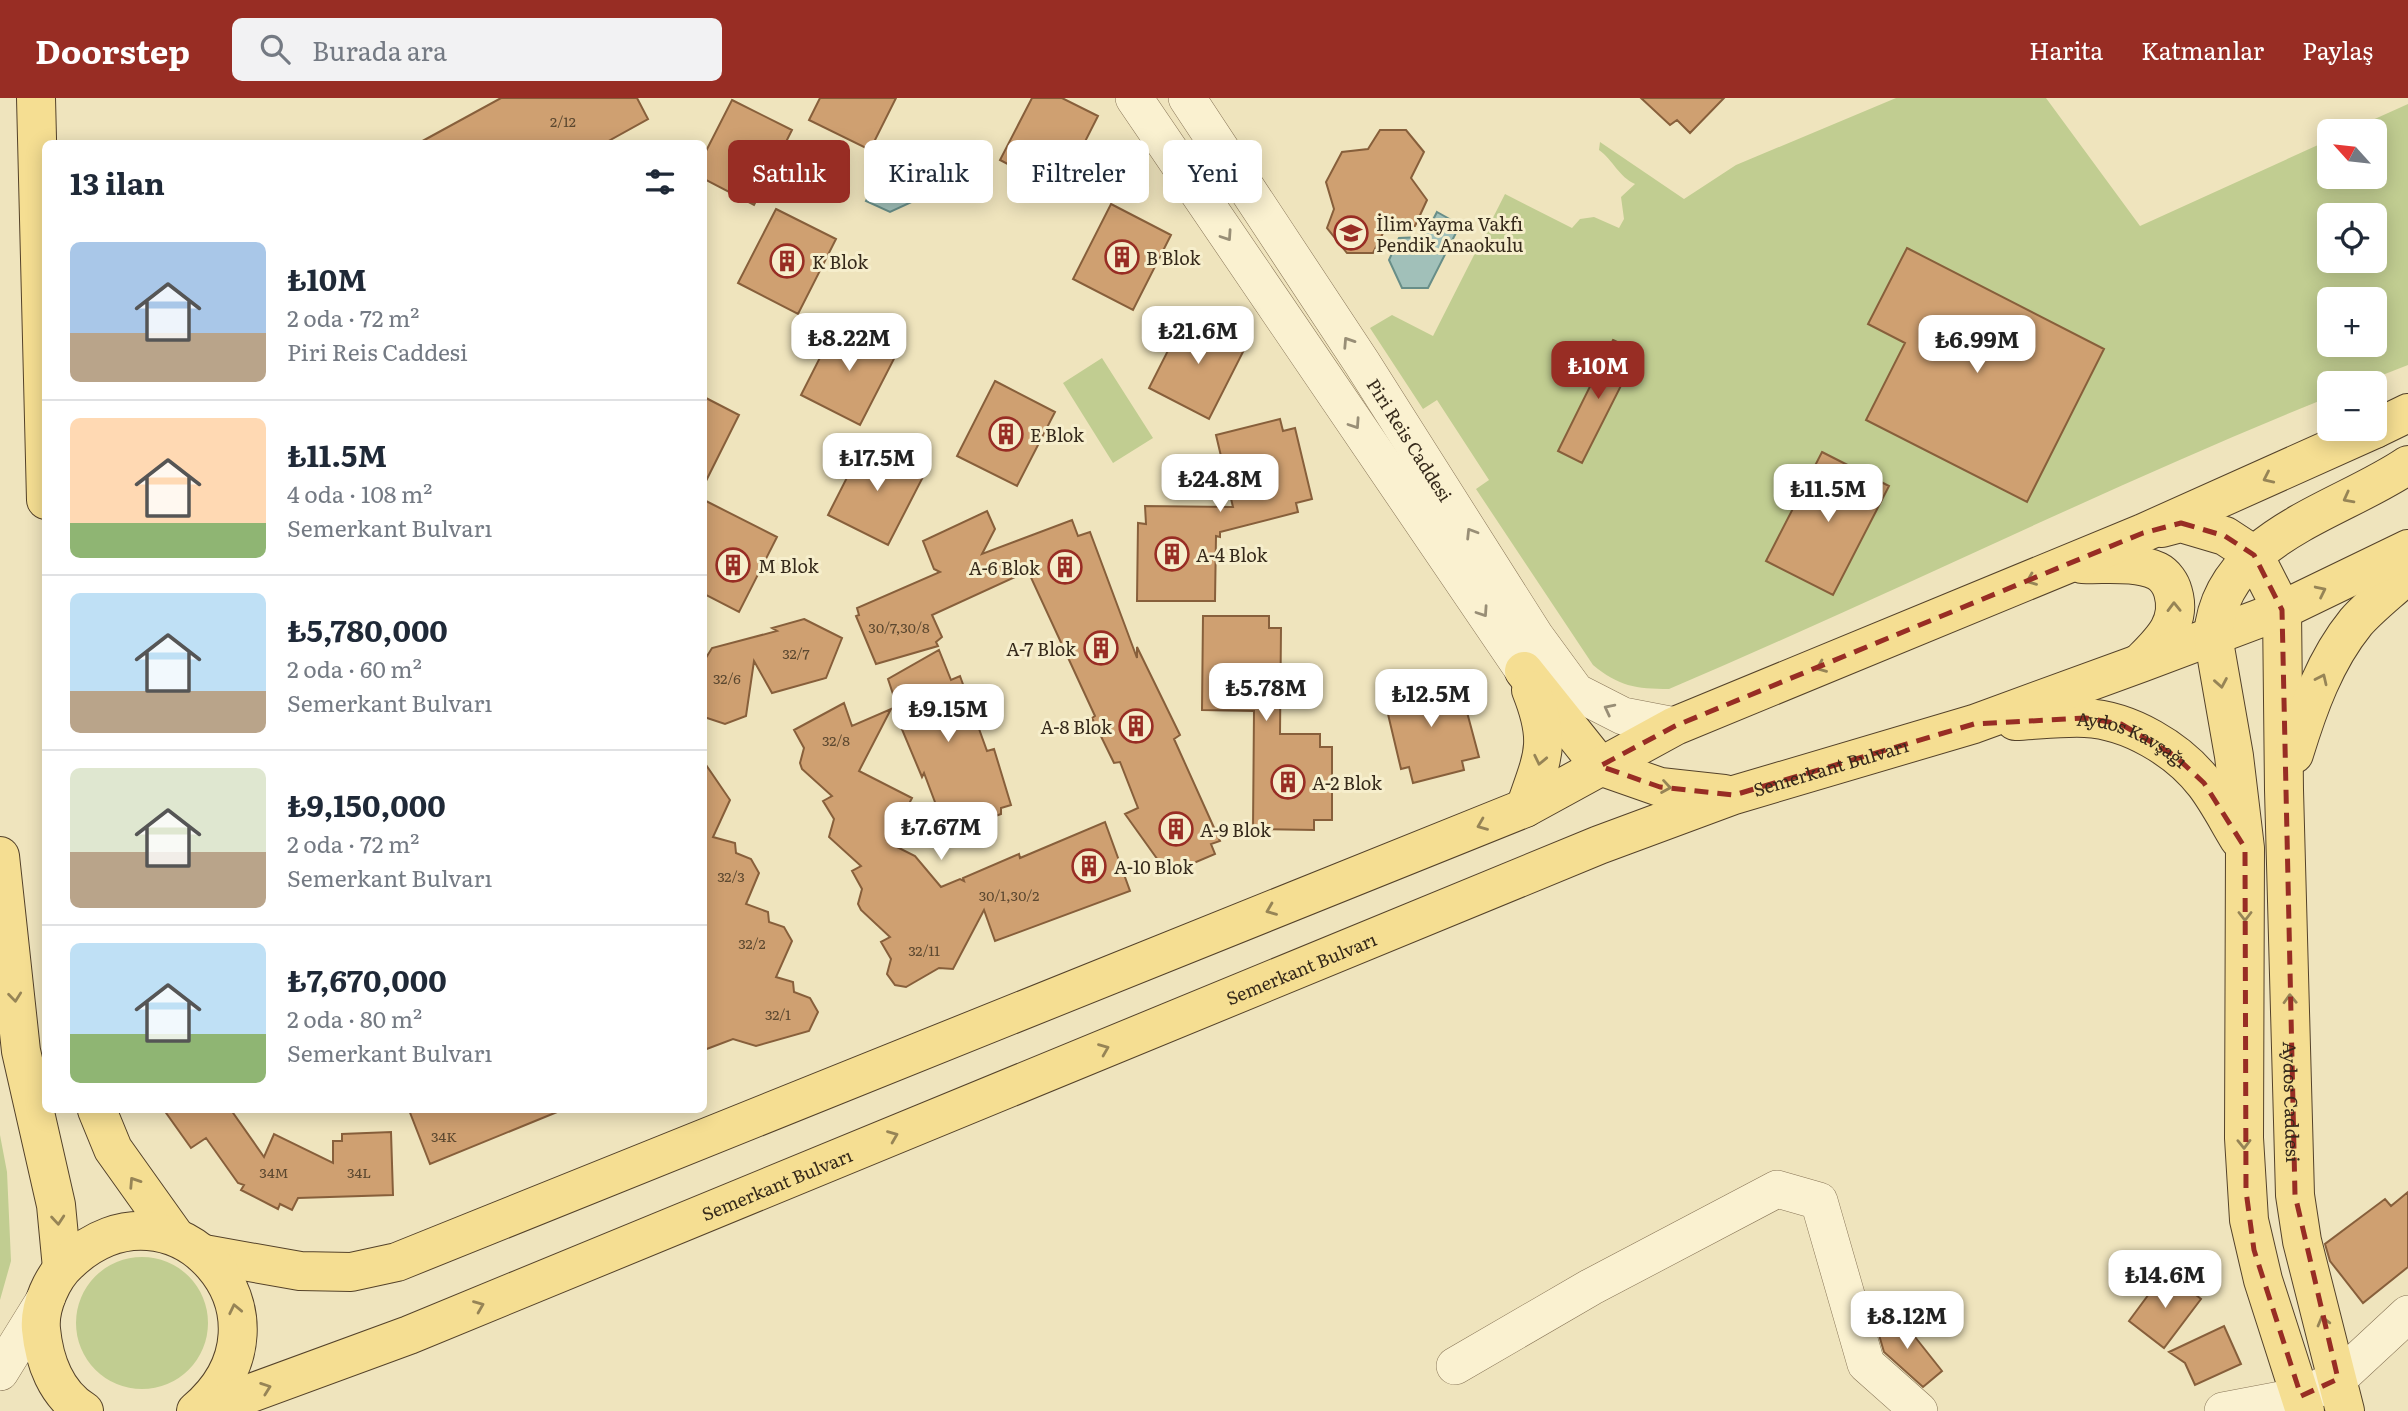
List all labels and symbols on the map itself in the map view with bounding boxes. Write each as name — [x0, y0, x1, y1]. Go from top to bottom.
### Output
house number: 2/12 — [550, 111, 576, 131]
north arrow — [2317, 119, 2387, 189]
place label: İlim Yayma Vakfı Pendik Anaokulu — [1376, 210, 1523, 258]
school or university icon: İlim Yayma Vakfı Pendik Anaokulu — [1332, 214, 1370, 252]
one-way arrow — [1219, 228, 1231, 241]
building icon: B Blok — [1103, 238, 1141, 276]
building icon: K Blok — [768, 242, 806, 280]
place label: B Blok — [1146, 244, 1201, 271]
place label: K Blok — [812, 248, 869, 275]
pin: ₺21.6M — [1141, 306, 1255, 366]
pin: ₺8.22M — [792, 314, 906, 373]
pin: ₺6.99M — [1920, 316, 2034, 375]
one-way arrow — [1344, 336, 1357, 349]
pin: ₺10M — [1557, 342, 1639, 401]
street label: Piri Reis Caddesi — [1361, 372, 1460, 506]
building icon: E Blok — [987, 415, 1025, 453]
one-way arrow — [1347, 416, 1359, 429]
place label: E Blok — [1030, 421, 1085, 448]
pin: ₺17.5M — [820, 434, 934, 493]
pin: ₺24.8M — [1163, 454, 1277, 514]
pin: ₺11.5M — [1771, 464, 1885, 524]
one-way arrow — [2263, 470, 2275, 484]
one-way arrow — [2343, 490, 2356, 503]
one-way arrow — [1466, 528, 1479, 541]
building icon: A-4 Blok — [1153, 535, 1191, 573]
place label: A-4 Blok — [1196, 541, 1269, 568]
building icon: M Blok — [714, 546, 752, 584]
building icon: A-6 Blok — [1046, 548, 1084, 586]
place label: M Blok — [758, 552, 820, 579]
place label: A-6 Blok — [969, 554, 1041, 581]
one-way arrow — [2026, 571, 2038, 585]
one-way arrow — [2314, 585, 2326, 599]
one-way arrow — [2167, 601, 2182, 612]
one-way arrow — [1475, 604, 1487, 617]
house number: 30/7,30/8 — [868, 617, 930, 637]
building icon: A-7 Blok — [1082, 629, 1120, 667]
place label: A-7 Blok — [1006, 635, 1077, 662]
house number: 32/7 — [782, 643, 810, 663]
one-way arrow — [1816, 658, 1828, 672]
pin: ₺5.78M — [1209, 664, 1323, 723]
house number: 32/6 — [713, 668, 741, 688]
pin: ₺12.5M — [1374, 670, 1488, 729]
one-way arrow — [2313, 674, 2327, 686]
one-way arrow — [2213, 677, 2228, 689]
pin: ₺9.15M — [891, 684, 1005, 744]
one-way arrow — [1604, 703, 1616, 717]
street label: Aydos Kavşağı — [2076, 704, 2195, 773]
building icon: A-8 Blok — [1117, 707, 1155, 745]
place label: A-8 Blok — [1040, 713, 1113, 740]
house number: 32/8 — [822, 730, 850, 750]
street label: Semerkant Bulvarı — [1750, 731, 1911, 802]
one-way arrow — [1534, 754, 1549, 766]
building icon: A-2 Blok — [1269, 763, 1307, 801]
place label: A-2 Blok — [1312, 769, 1383, 796]
one-way arrow — [1660, 779, 1672, 794]
pin: ₺7.67M — [884, 802, 998, 862]
building icon: A-9 Blok — [1157, 810, 1195, 848]
place label: A-9 Blok — [1200, 816, 1272, 843]
one-way arrow — [1477, 816, 1489, 830]
building icon: A-10 Blok — [1070, 847, 1108, 885]
place label: A-10 Blok — [1114, 853, 1194, 880]
house number: 32/3 — [717, 866, 745, 886]
house number: 30/1,30/2 — [979, 885, 1039, 905]
one-way arrow — [1266, 901, 1278, 915]
one-way arrow — [2237, 912, 2253, 922]
street label: Semerkant Bulvarı — [1221, 925, 1380, 1011]
house number: 32/2 — [738, 933, 766, 953]
house number: 32/11 — [908, 940, 940, 960]
one-way arrow — [7, 992, 22, 1003]
one-way arrow — [2282, 993, 2297, 1004]
house number: 32/1 — [765, 1004, 791, 1024]
street label: Aydos Caddesi — [2277, 1041, 2308, 1163]
one-way arrow — [1096, 1043, 1109, 1057]
house number: 34K — [431, 1126, 457, 1146]
one-way arrow — [886, 1130, 898, 1144]
one-way arrow — [2237, 1139, 2252, 1150]
street label: Semerkant Bulvarı — [697, 1141, 856, 1227]
house number: 34M — [259, 1162, 289, 1182]
house number: 34L — [347, 1162, 371, 1182]
one-way arrow — [130, 1177, 143, 1190]
one-way arrow — [50, 1215, 65, 1226]
pin: ₺14.6M — [2108, 1250, 2222, 1310]
pin: ₺8.12M — [1850, 1292, 1964, 1351]
one-way arrow — [472, 1301, 484, 1315]
one-way arrow — [228, 1303, 243, 1314]
one-way arrow — [2317, 1315, 2331, 1327]
one-way arrow — [260, 1382, 272, 1396]

